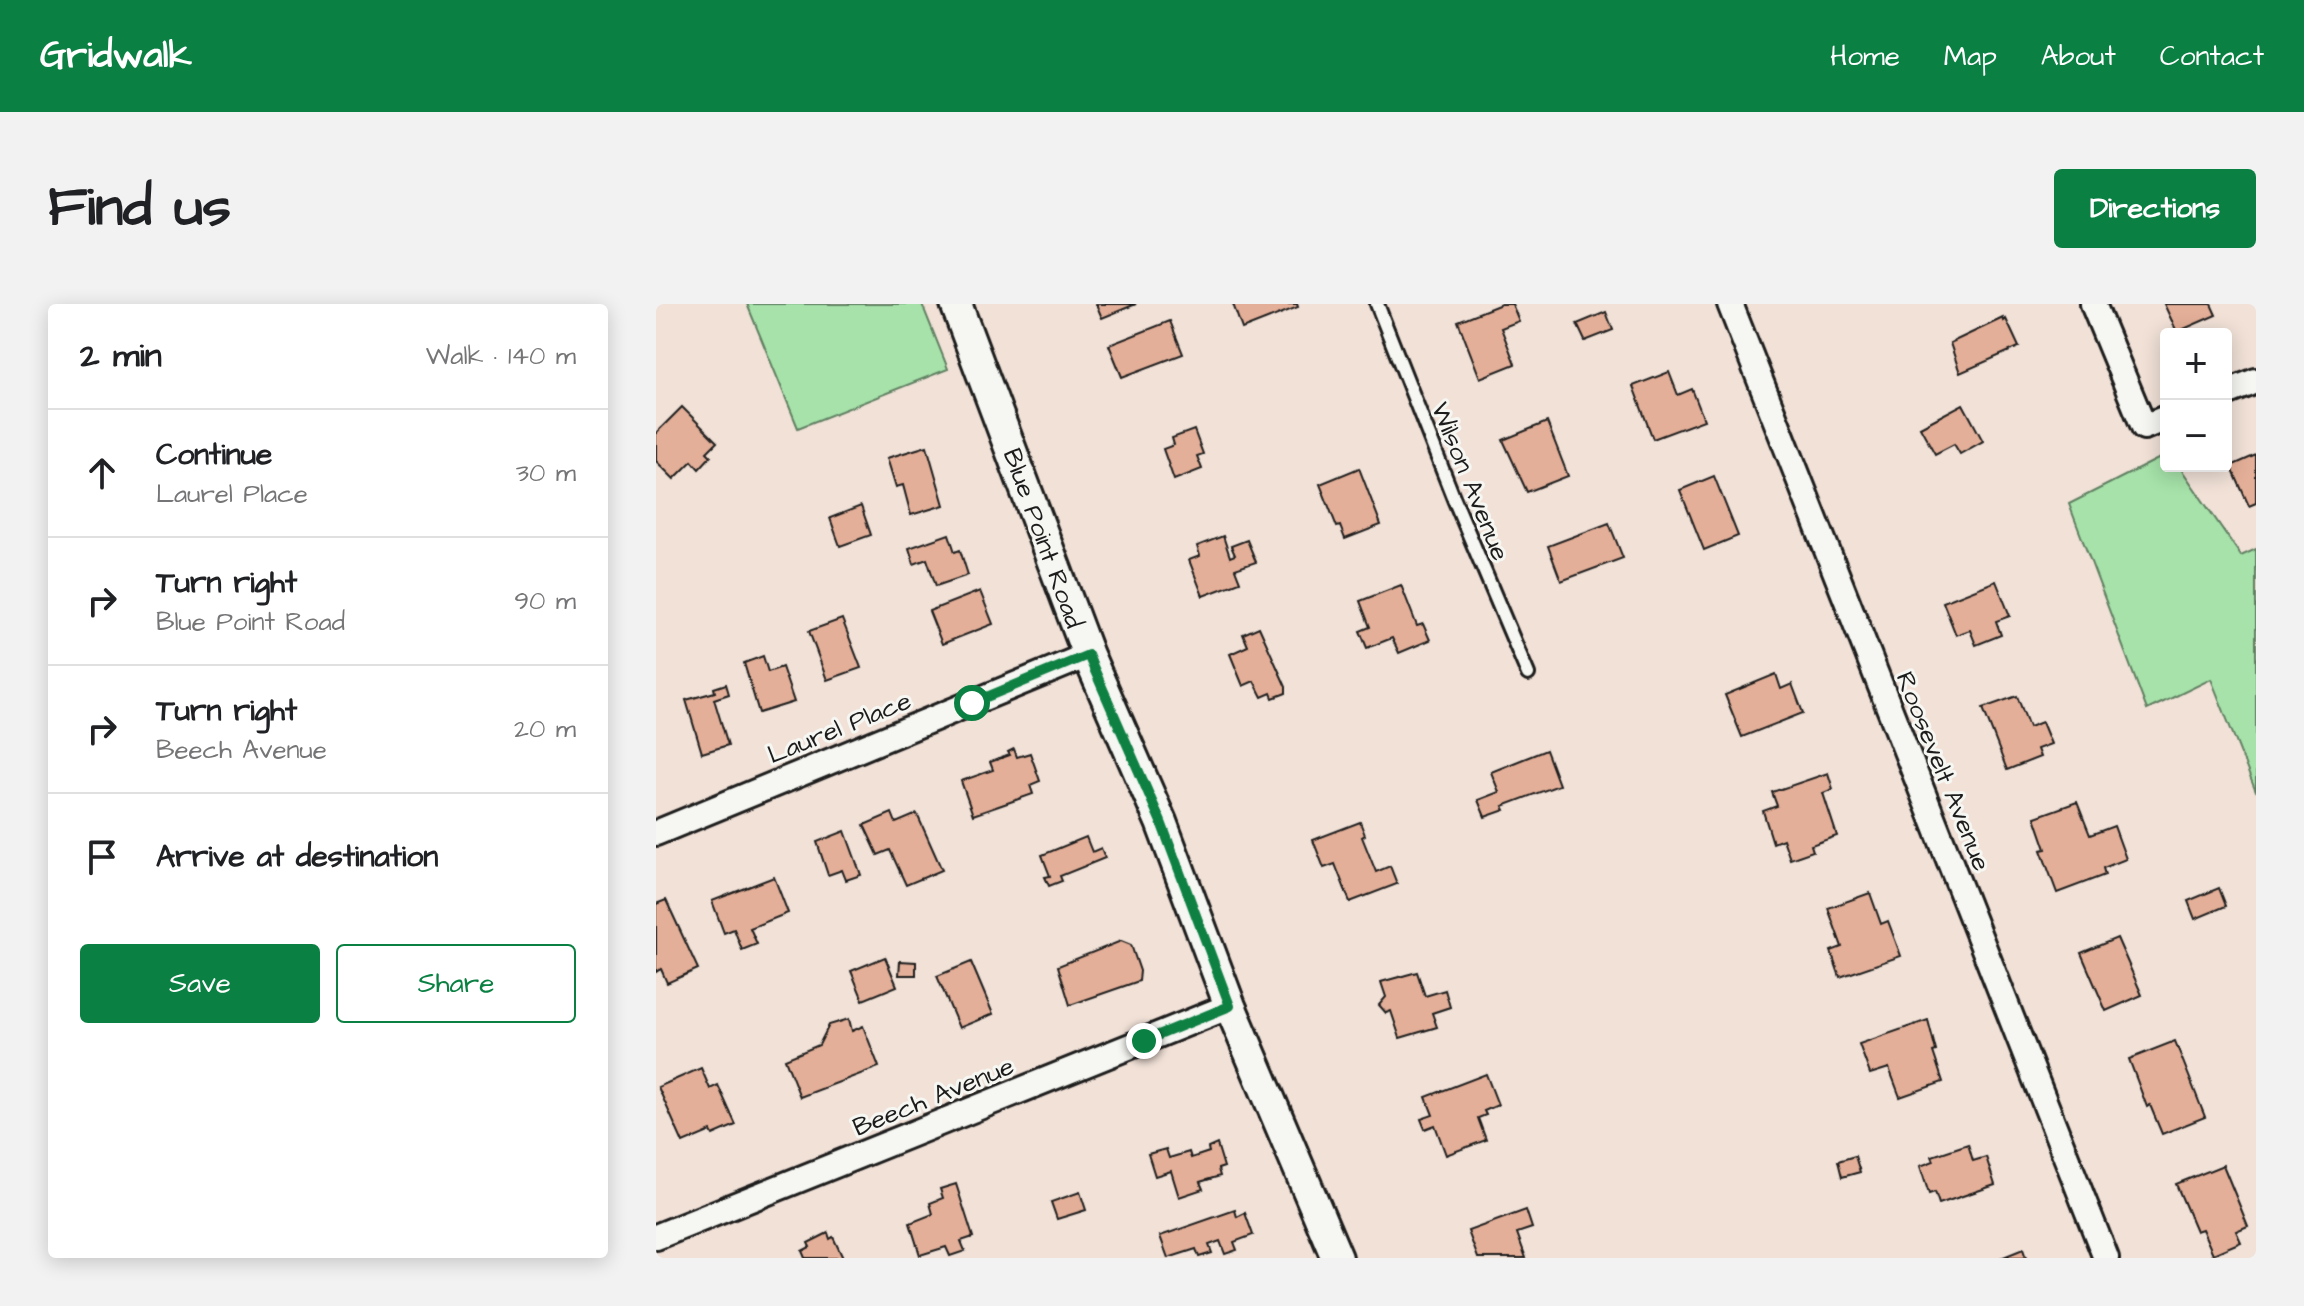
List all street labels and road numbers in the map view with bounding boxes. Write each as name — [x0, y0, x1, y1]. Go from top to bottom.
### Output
street label: Wilson Avenue — [1422, 397, 1518, 566]
street label: Blue Point Road — [994, 443, 1092, 633]
street label: Roosevelt Avenue — [1887, 666, 1999, 876]
street label: Laurel Place — [762, 683, 916, 773]
street label: Beech Avenue — [847, 1048, 1019, 1146]

